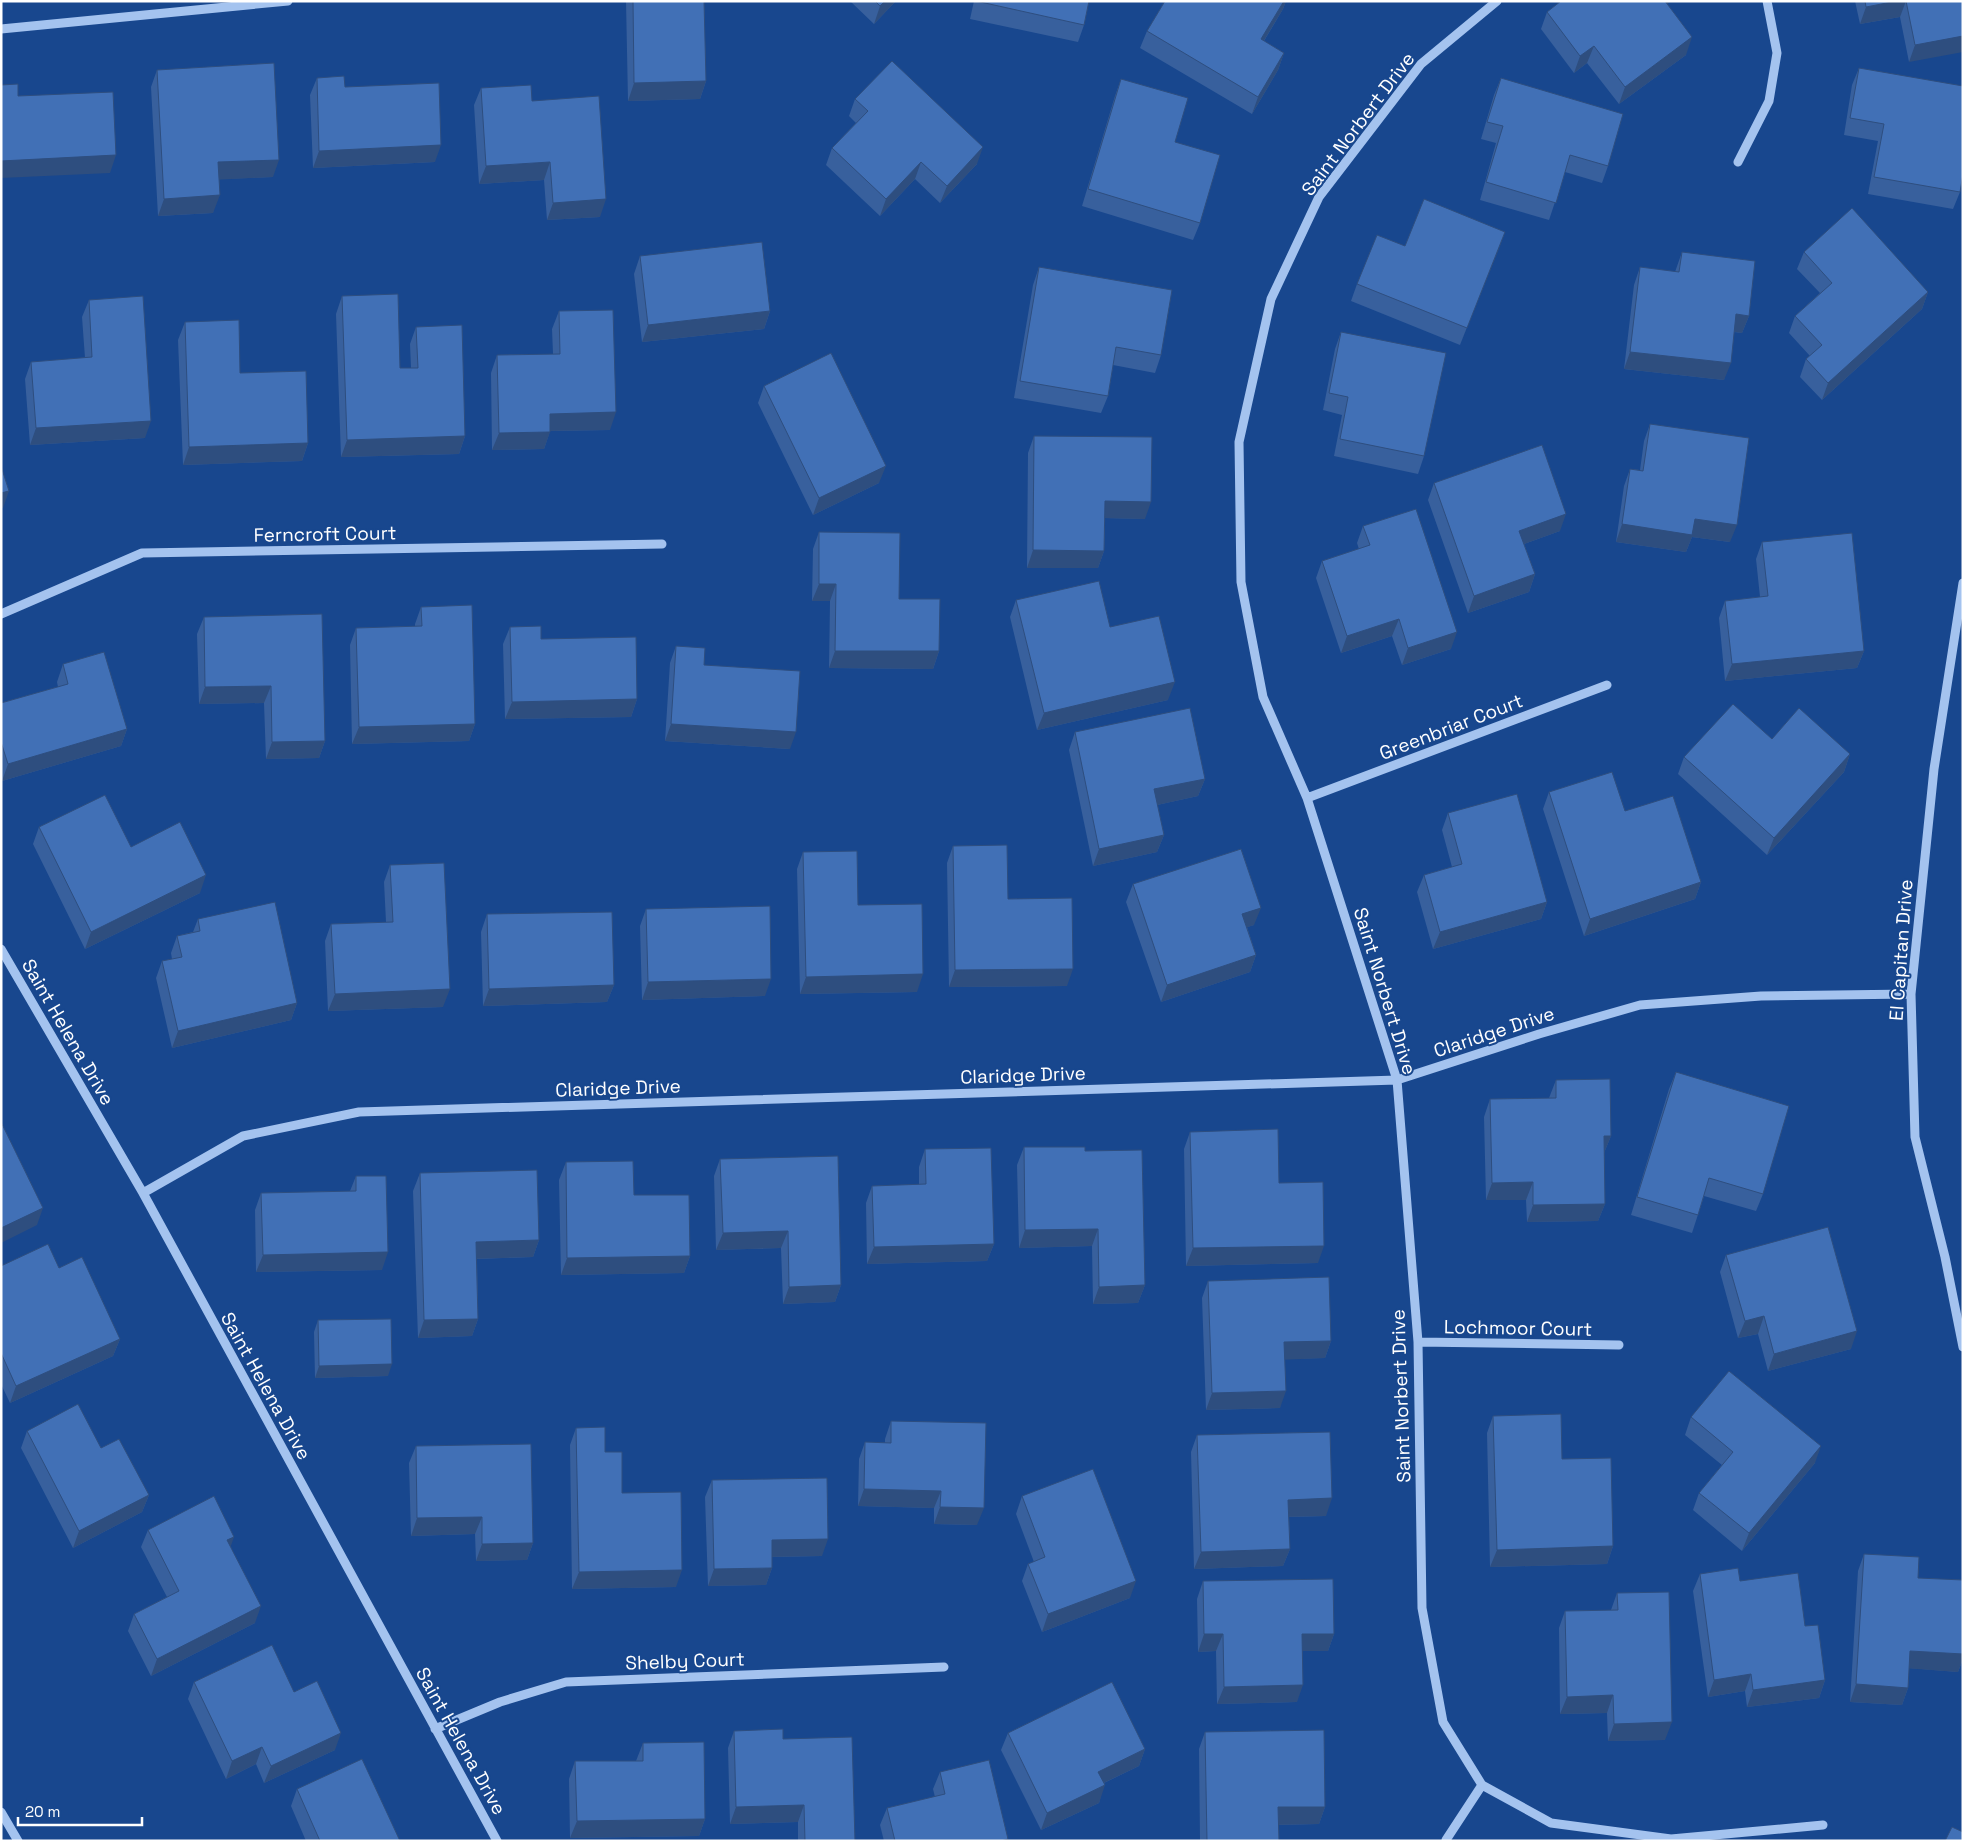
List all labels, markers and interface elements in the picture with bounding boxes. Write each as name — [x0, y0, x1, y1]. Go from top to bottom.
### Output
street label: Saint Norbert Drive — [1296, 47, 1420, 201]
street label: Ferncroft Court — [253, 520, 397, 548]
street label: Greenbriar Court — [1376, 688, 1526, 766]
street label: El Capitan Drive — [1884, 878, 1918, 1022]
street label: Saint Norbert Drive — [1348, 904, 1422, 1078]
street label: Saint Helena Drive — [16, 954, 120, 1110]
street label: Claridge Drive — [1430, 1001, 1558, 1063]
street label: Claridge Drive — [960, 1060, 1086, 1090]
street label: Claridge Drive — [555, 1073, 681, 1103]
street label: Saint Helena Drive — [215, 1308, 317, 1464]
street label: Saint Norbert Drive — [1385, 1309, 1417, 1483]
street label: Lochmoor Court — [1444, 1314, 1592, 1342]
street label: Shelby Court — [625, 1646, 745, 1676]
street label: Saint Helena Drive — [410, 1663, 512, 1819]
scale bar — [18, 1794, 141, 1826]
text: 20 m — [25, 1802, 60, 1821]

